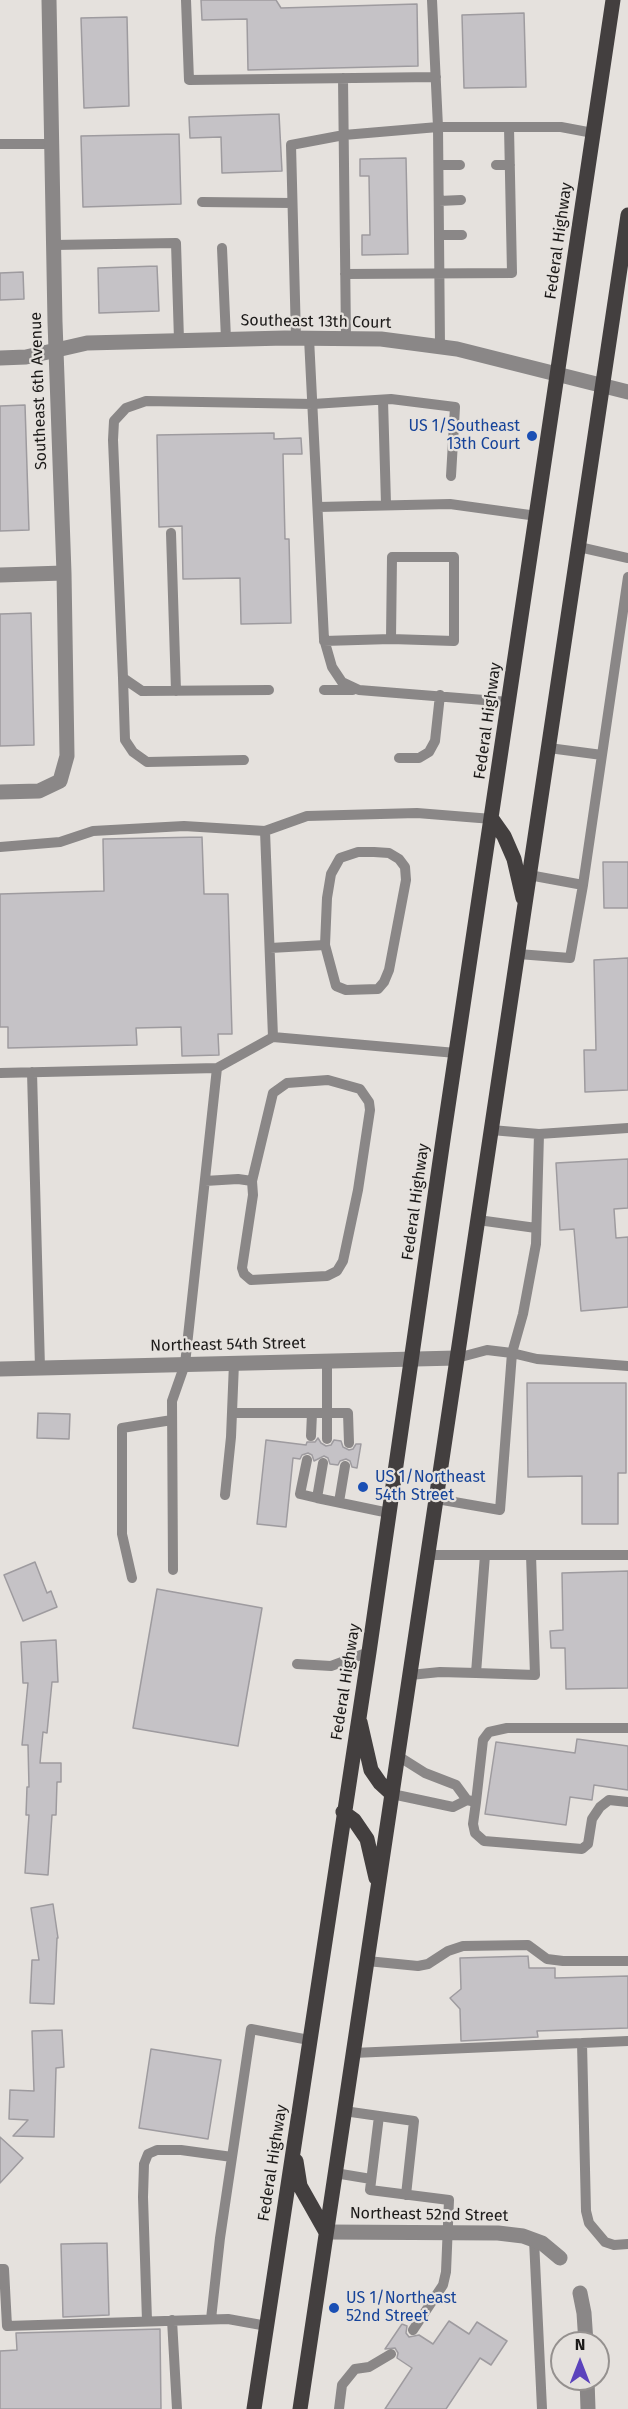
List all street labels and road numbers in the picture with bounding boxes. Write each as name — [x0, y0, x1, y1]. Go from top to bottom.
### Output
street label: Federal Highway — [541, 181, 577, 301]
street label: Southeast 13th Court — [241, 311, 391, 333]
street label: Southeast 6th Avenue — [27, 312, 51, 470]
street label: Federal Highway — [470, 661, 506, 781]
street label: Federal Highway — [398, 1142, 434, 1262]
street label: Northeast 54th Street — [150, 1334, 306, 1356]
street label: Federal Highway — [327, 1622, 365, 1742]
street label: Federal Highway — [254, 2103, 292, 2223]
street label: Northeast 52nd Street — [350, 2204, 508, 2226]

